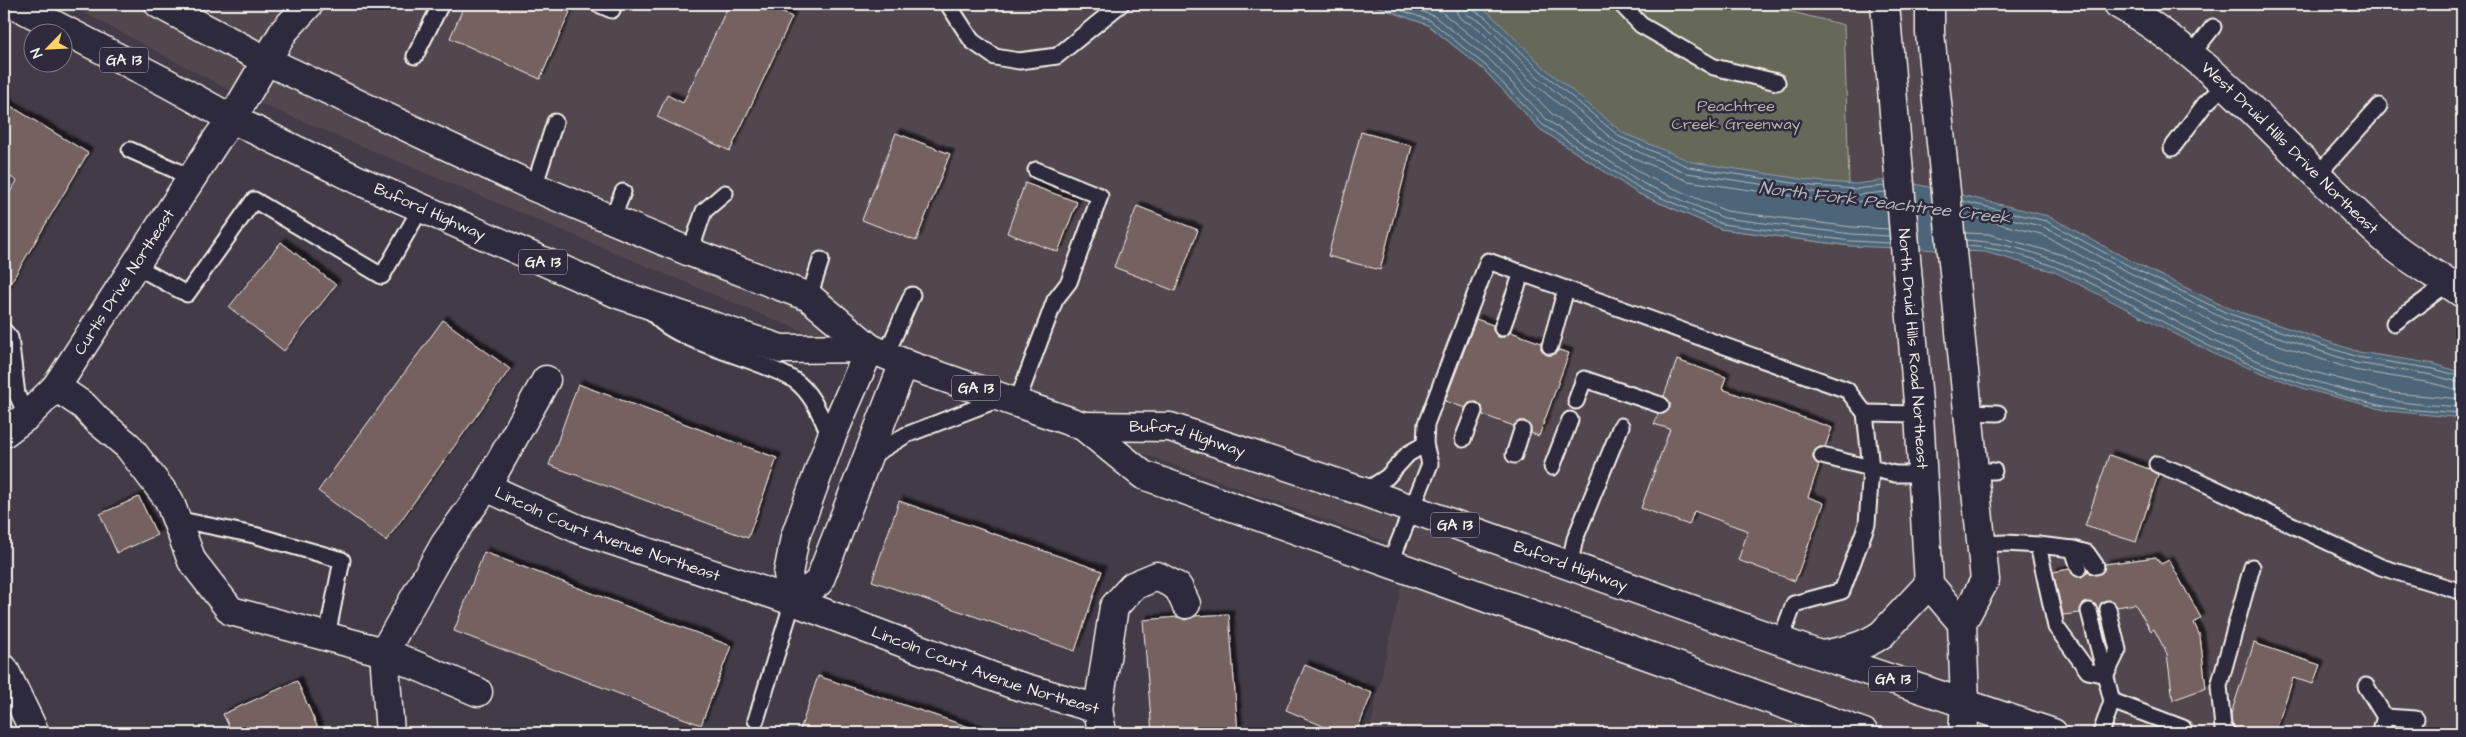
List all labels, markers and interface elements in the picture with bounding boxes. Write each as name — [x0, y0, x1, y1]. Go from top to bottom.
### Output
north arrow — [22, 22, 72, 72]
text: N — [26, 45, 48, 61]
road number: GA 13 — [100, 48, 148, 72]
street label: West Druid Hills Drive Northeast — [2196, 57, 2384, 240]
park label: Peachtree Creek Greenway — [1672, 95, 1801, 136]
water label: North Fork Peachtree Creek — [1758, 175, 2013, 231]
street label: Buford Highway — [371, 178, 489, 247]
street label: Curtis Drive Northeast — [69, 204, 180, 359]
street label: North Druid Hills Road Northeast — [1893, 228, 1933, 470]
road number: GA 13 — [519, 250, 567, 274]
road number: GA 13 — [952, 376, 1000, 400]
street label: Buford Highway — [1129, 416, 1248, 463]
street label: Lincoln Court Avenue Northeast — [491, 481, 723, 587]
road number: GA 13 — [1431, 512, 1479, 538]
street label: Buford Highway — [1511, 535, 1631, 597]
street label: Lincoln Court Avenue Northeast — [868, 621, 1102, 720]
road number: GA 13 — [1869, 666, 1917, 692]

